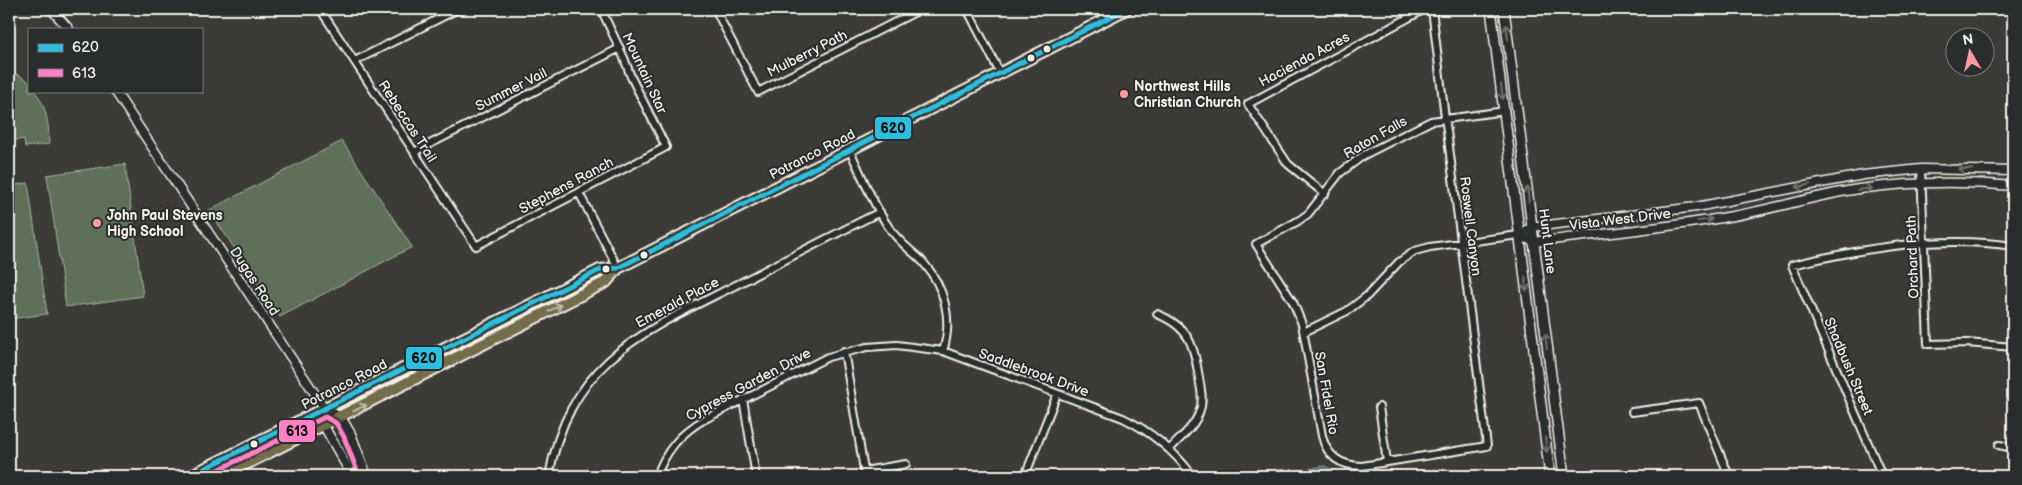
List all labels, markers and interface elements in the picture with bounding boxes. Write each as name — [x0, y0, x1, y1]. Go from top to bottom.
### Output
one-way arrow — [1502, 25, 1512, 41]
street label: Mulberry Path — [764, 26, 850, 81]
legend — [28, 28, 202, 92]
street label: Hacienda Acres — [1256, 28, 1353, 91]
north arrow — [1944, 28, 1994, 78]
street label: Mountain Star — [618, 30, 671, 117]
text: N — [1962, 30, 1975, 49]
text: 620 — [72, 38, 99, 57]
unlabelled marker — [1042, 44, 1052, 54]
unlabelled marker — [1026, 53, 1036, 63]
text: 613 — [72, 64, 96, 83]
street label: Summer Vail — [473, 64, 550, 115]
street label: Rebeccas Trail — [375, 77, 440, 165]
place label: Northwest Hills Christian Church — [1134, 78, 1241, 111]
one-way arrow — [1497, 83, 1507, 99]
marker: Northwest Hills Christian Church — [1118, 88, 1130, 100]
street label: Raton Falls — [1341, 112, 1410, 162]
line badge: 620 — [874, 116, 912, 140]
text: 620 — [880, 120, 906, 137]
street label: Potranco Road — [767, 126, 858, 183]
street label: Stephens Ranch — [516, 153, 617, 217]
one-way arrow — [1957, 164, 1973, 174]
street label: Roswell Canyon — [1456, 175, 1485, 277]
one-way arrow — [1796, 182, 1812, 191]
one-way arrow — [1856, 184, 1872, 194]
one-way arrow — [1523, 186, 1533, 202]
street label: Vista West Drive — [1568, 205, 1672, 234]
place label: John Paul Stevens High School — [107, 207, 223, 240]
street label: Hunt Lane — [1535, 207, 1560, 275]
one-way arrow — [1697, 215, 1713, 225]
street label: Orchard Path — [1903, 215, 1922, 299]
marker: John Paul Stevens High School — [91, 217, 103, 229]
street label: Dugas Road — [226, 244, 283, 319]
unlabelled marker — [639, 250, 649, 260]
unlabelled marker — [601, 264, 611, 274]
street label: Emerald Place — [633, 273, 722, 332]
one-way arrow — [1521, 275, 1531, 291]
one-way arrow — [547, 303, 562, 312]
street label: Shadbush Street — [1820, 315, 1877, 418]
one-way arrow — [1541, 333, 1551, 349]
street label: Cypress Garden Drive — [683, 344, 814, 425]
street label: Saddlebrook Drive — [976, 345, 1091, 400]
line badge: 620 — [405, 346, 443, 370]
text: 620 — [411, 350, 437, 367]
street label: San Fidel Rio — [1311, 350, 1342, 436]
street label: Potranco Road — [299, 356, 390, 413]
one-way arrow — [352, 402, 367, 412]
line badge: 613 — [278, 419, 316, 443]
text: 613 — [286, 423, 308, 440]
one-way arrow — [1541, 436, 1551, 452]
unlabelled marker — [249, 439, 259, 449]

